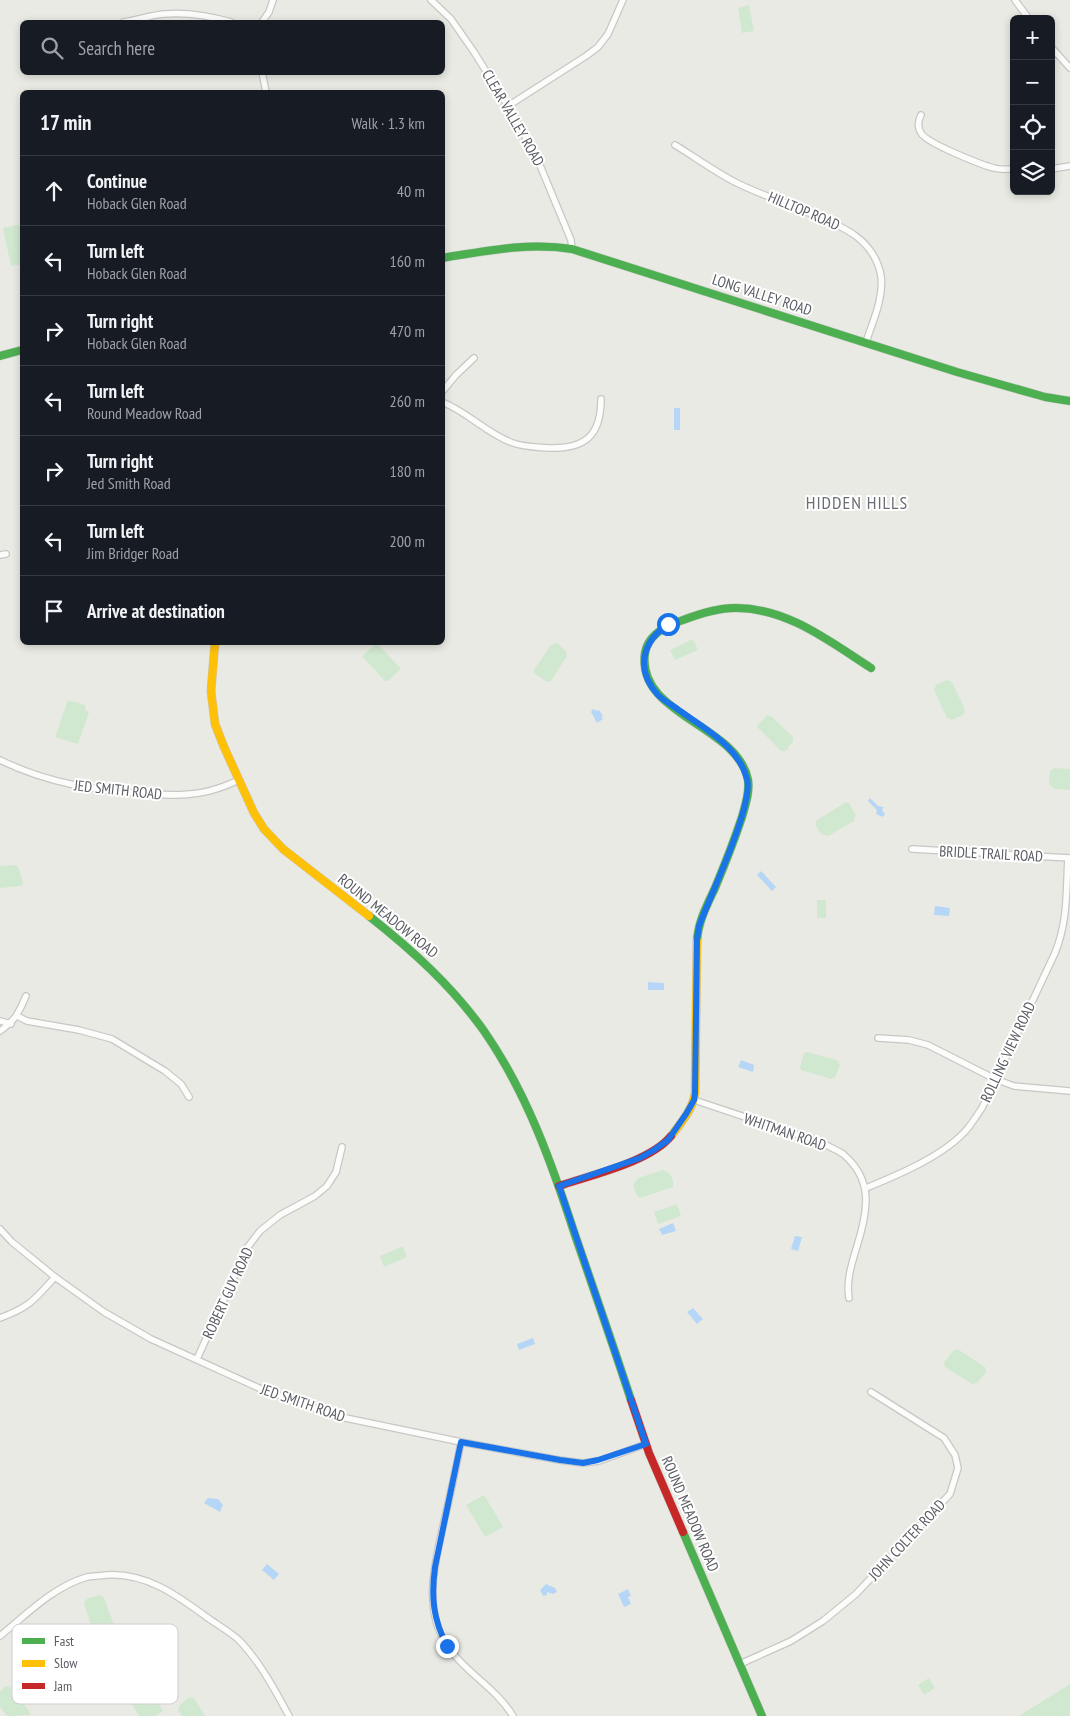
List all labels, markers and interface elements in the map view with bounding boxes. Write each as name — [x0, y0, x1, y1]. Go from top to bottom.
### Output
map controls — [1010, 15, 1055, 195]
button: + — [1010, 15, 1055, 60]
search box — [20, 20, 445, 75]
icon: search — [38, 34, 66, 62]
text: Search here — [78, 36, 155, 60]
button: − — [1010, 60, 1055, 105]
street label: CLEAR VALLEY ROAD — [478, 66, 549, 170]
button: locate — [1010, 105, 1055, 150]
text: 17 min — [40, 109, 92, 136]
text: Walk · 1.3 km — [351, 113, 425, 133]
button: layers — [1010, 150, 1055, 195]
text: Continue — [87, 169, 147, 193]
icon: ahead — [40, 177, 68, 205]
text: 40 m — [397, 181, 425, 201]
street label: HILLTOP ROAD — [765, 187, 843, 234]
text: Hoback Glen Road — [87, 193, 187, 213]
text: Turn left — [87, 239, 144, 263]
icon: left — [40, 247, 68, 275]
text: 160 m — [390, 251, 425, 271]
text: Hoback Glen Road — [87, 263, 187, 283]
street label: LONG VALLEY ROAD — [710, 269, 814, 320]
text: Turn right — [87, 309, 153, 333]
icon: right — [40, 317, 68, 345]
text: 470 m — [390, 321, 425, 341]
text: Hoback Glen Road — [87, 333, 187, 353]
text: Turn left — [87, 379, 144, 403]
icon: left — [40, 387, 68, 415]
text: 260 m — [390, 391, 425, 411]
text: Round Meadow Road — [87, 403, 202, 423]
text: Turn right — [87, 449, 153, 473]
icon: right — [40, 457, 68, 485]
text: 180 m — [390, 461, 425, 481]
text: Jed Smith Road — [87, 473, 171, 493]
district label: HIDDEN HILLS — [806, 491, 908, 514]
text: Turn left — [87, 519, 144, 543]
icon: left — [40, 527, 68, 555]
text: 200 m — [390, 531, 425, 551]
text: Jim Bridger Road — [87, 543, 179, 563]
icon: arrive — [40, 597, 68, 625]
text: Arrive at destination — [87, 599, 225, 623]
route start — [657, 613, 680, 636]
street label: JED SMITH ROAD — [72, 775, 163, 804]
street label: BRIDLE TRAIL ROAD — [939, 841, 1043, 866]
street label: ROUND MEADOW ROAD — [334, 869, 442, 962]
street label: ROLLING VIEW ROAD — [976, 998, 1039, 1105]
street label: WHITMAN ROAD — [741, 1109, 829, 1155]
street label: ROBERT GUY ROAD — [198, 1244, 257, 1342]
street label: JED SMITH ROAD — [257, 1379, 348, 1426]
street label: ROUND MEADOW ROAD — [658, 1453, 723, 1574]
street label: JOHN COLTER ROAD — [864, 1495, 949, 1585]
legend — [12, 1624, 178, 1704]
text: Fast — [54, 1632, 74, 1650]
route end — [436, 1635, 459, 1658]
text: Slow — [54, 1654, 78, 1672]
text: Jam — [53, 1677, 72, 1695]

